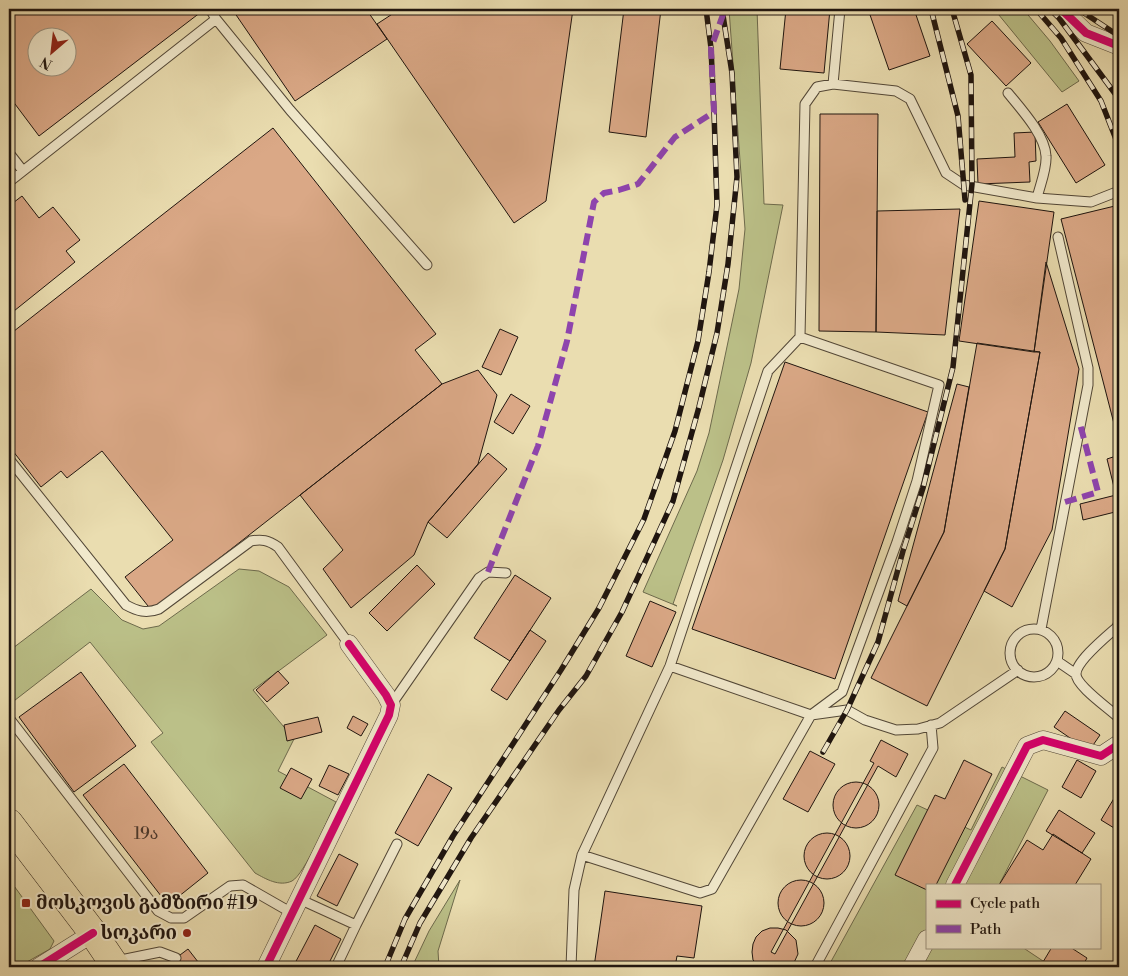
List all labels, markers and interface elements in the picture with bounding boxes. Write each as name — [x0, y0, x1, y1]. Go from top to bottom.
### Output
north arrow — [28, 28, 78, 78]
text: N — [37, 52, 55, 73]
house number: 19ა — [134, 824, 158, 844]
legend — [926, 884, 1100, 948]
place label: მოსკოვის გამზირი #19 — [36, 891, 258, 915]
text: Cycle path — [970, 894, 1040, 913]
marker: მოსკოვის გამზირი #19 — [20, 897, 32, 909]
text: Path — [970, 920, 1002, 939]
place label: სოკარი — [101, 921, 177, 945]
marker: სოკარი — [181, 927, 193, 939]

